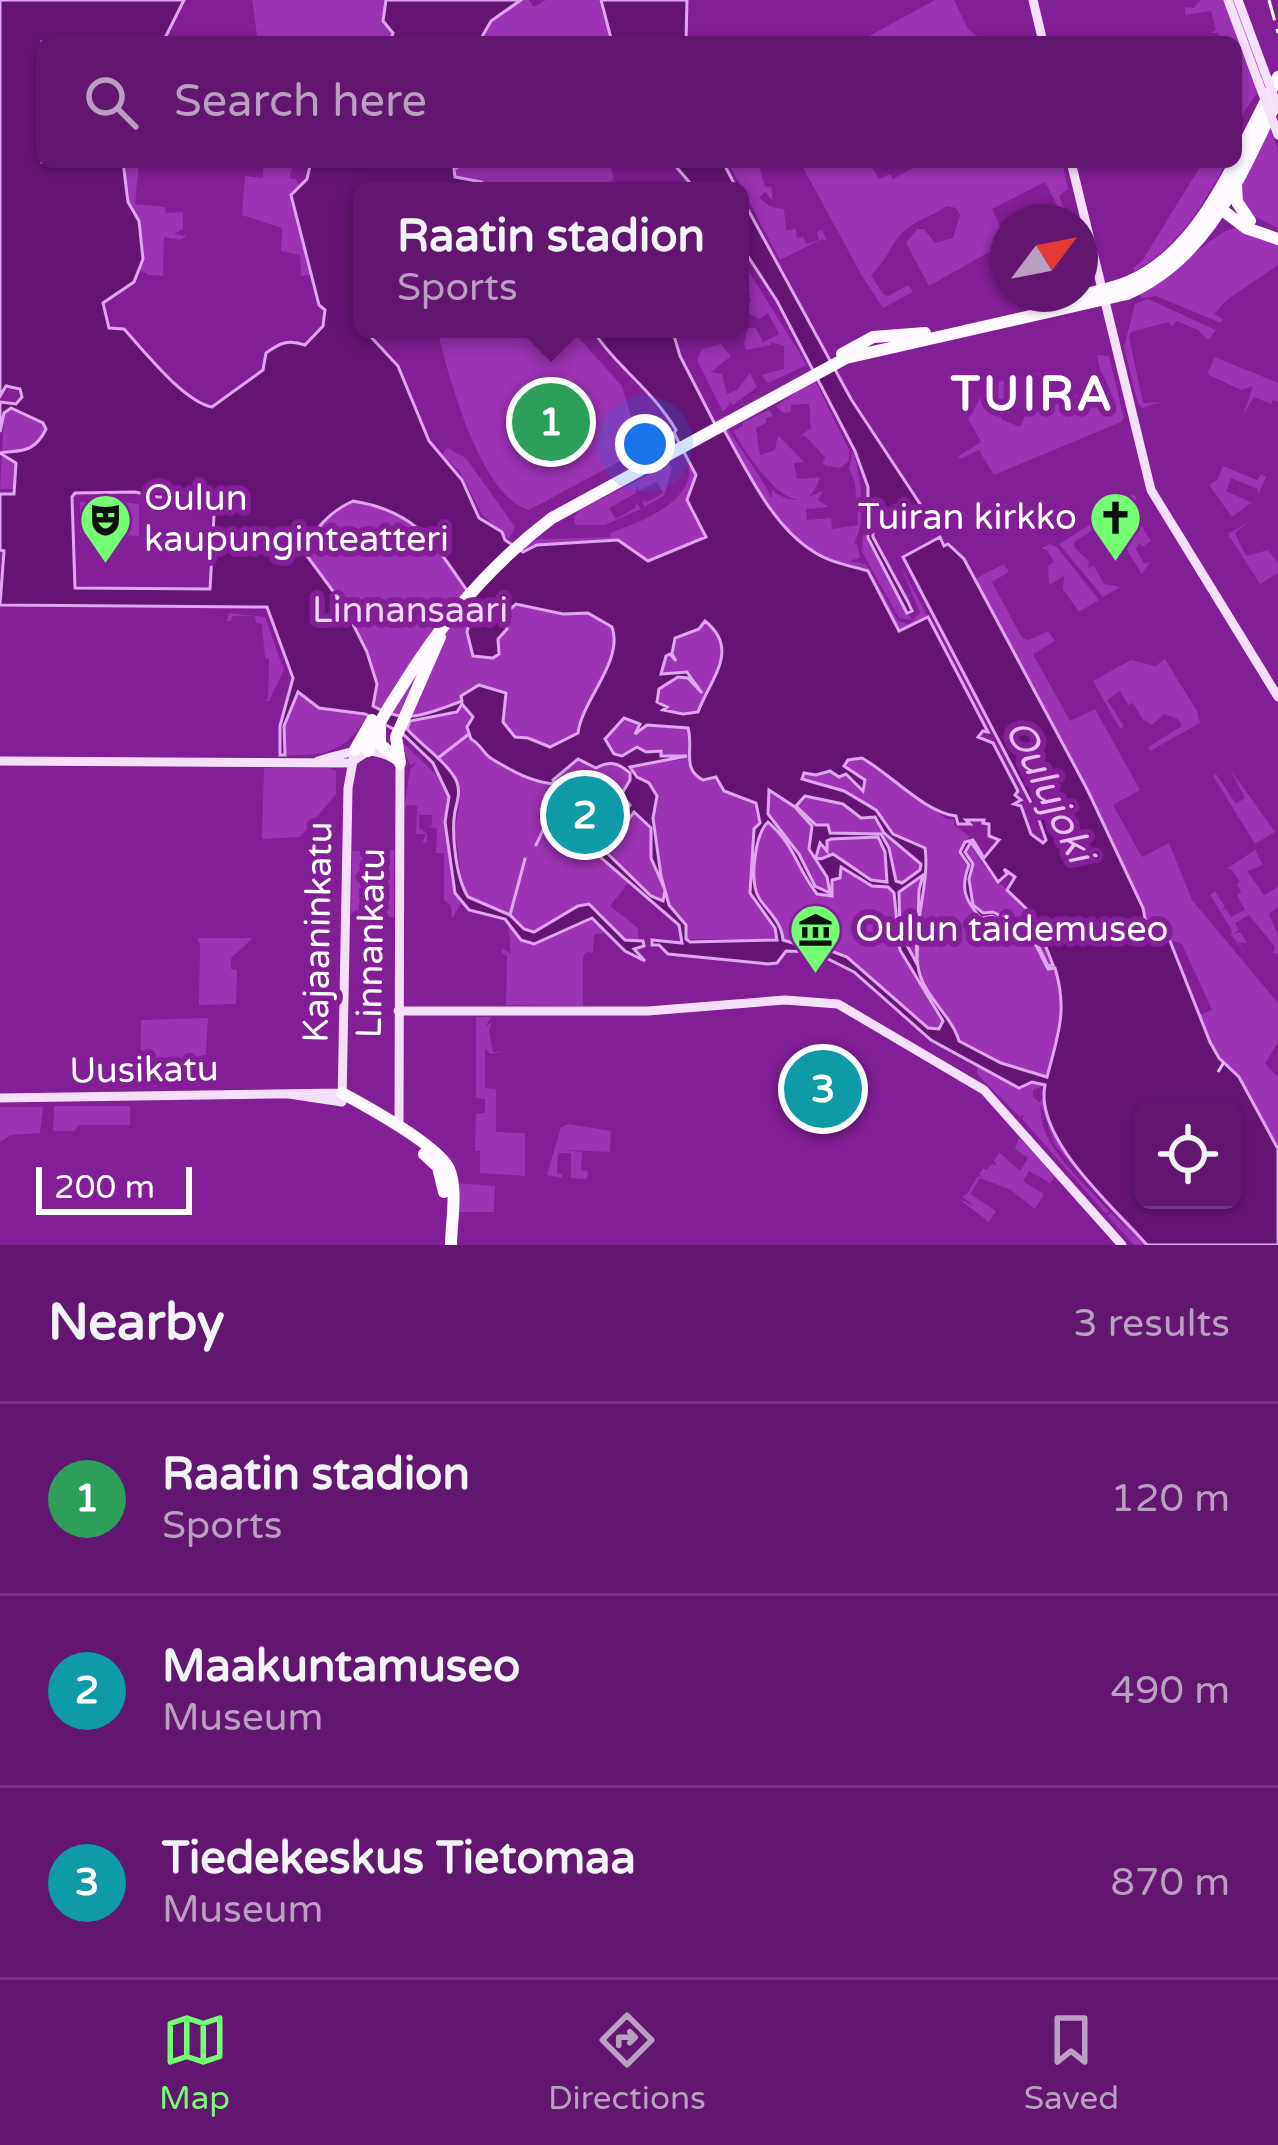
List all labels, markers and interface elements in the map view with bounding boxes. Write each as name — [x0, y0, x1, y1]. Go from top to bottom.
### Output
search box — [36, 36, 1242, 168]
icon: search — [78, 69, 144, 135]
text: Search here — [174, 75, 427, 129]
popup — [353, 182, 749, 338]
north arrow — [990, 204, 1098, 312]
text: Raatin stadion — [397, 210, 705, 264]
text: Sports — [397, 264, 518, 311]
district label: TUIRA — [950, 366, 1115, 424]
pin: 1 — [512, 377, 590, 467]
your location — [615, 414, 675, 474]
place label: Oulun kaupunginteatteri — [144, 477, 449, 561]
church icon: Tuiran kirkko — [1088, 489, 1144, 563]
theatre icon: Oulun kaupunginteatteri — [77, 491, 133, 565]
place label: Tuiran kirkko — [858, 496, 1077, 539]
park label: Linnansaari — [312, 589, 508, 632]
water label: Oulujoki — [994, 712, 1106, 874]
pin: 2 — [546, 770, 624, 860]
street label: Kajaaninkatu — [295, 821, 341, 1043]
street label: Linnankatu — [348, 847, 394, 1039]
museum icon: Oulun taidemuseo — [788, 901, 844, 975]
place label: Oulun taidemuseo — [855, 908, 1168, 951]
pin: 3 — [784, 1044, 862, 1134]
street label: Uusikatu — [69, 1047, 219, 1093]
map controls — [1134, 1101, 1242, 1209]
button: locate — [1134, 1101, 1242, 1209]
scale bar — [36, 1161, 192, 1214]
text: 200 m — [54, 1168, 155, 1207]
text: Nearby — [48, 1292, 225, 1354]
text: 3 results — [1073, 1300, 1230, 1347]
text: Raatin stadion — [162, 1448, 470, 1502]
text: 1 — [75, 1475, 99, 1522]
text: 120 m — [1111, 1475, 1230, 1522]
text: Sports — [162, 1502, 283, 1549]
text: Maakuntamuseo — [162, 1640, 520, 1694]
text: 2 — [75, 1667, 99, 1714]
text: 490 m — [1111, 1667, 1230, 1714]
text: Museum — [162, 1694, 323, 1741]
text: Tiedekeskus Tietomaa — [162, 1832, 636, 1886]
text: 3 — [75, 1859, 99, 1906]
text: 870 m — [1111, 1859, 1230, 1906]
text: Museum — [162, 1886, 323, 1933]
tab: Map — [159, 2007, 230, 2118]
tab: Directions — [548, 2007, 706, 2118]
tab: Saved — [1024, 2007, 1119, 2118]

